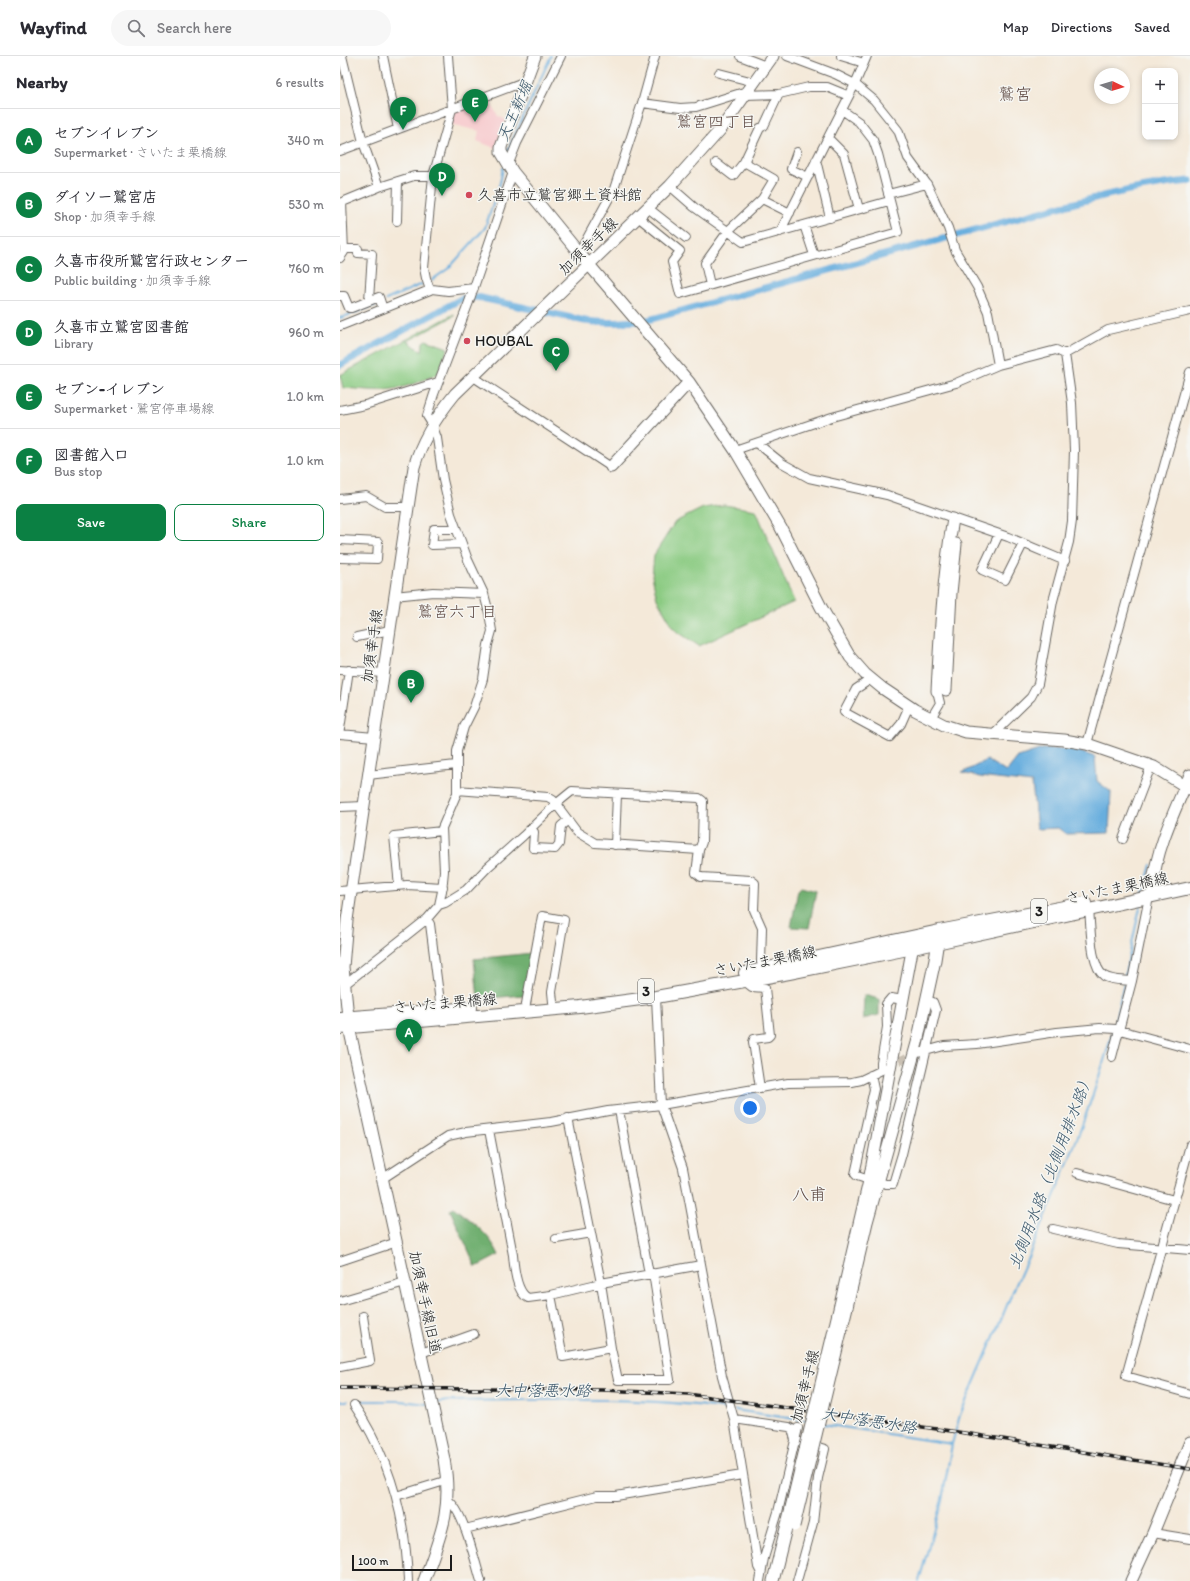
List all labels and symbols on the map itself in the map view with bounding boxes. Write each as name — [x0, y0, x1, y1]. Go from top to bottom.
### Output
north arrow — [1094, 68, 1130, 104]
water label: 天王新堀 — [493, 77, 537, 144]
district label: 鷲宮 — [998, 84, 1032, 104]
pin: E — [462, 89, 488, 122]
pin: F — [390, 97, 416, 130]
district label: 鷲宮四丁目 — [676, 112, 756, 131]
pin: D — [429, 163, 455, 196]
place label: 久喜市立鷲宮郷土資料館 — [477, 186, 642, 204]
marker: 久喜市立鷲宮郷土資料館 — [464, 190, 474, 200]
street label: 加須幸手線 — [555, 213, 621, 279]
place label: HOUBAL — [475, 332, 533, 350]
marker: HOUBAL — [462, 336, 472, 346]
pin: C — [543, 338, 569, 371]
district label: 鷲宮六丁目 — [417, 602, 497, 621]
street label: 加須幸手線 — [358, 608, 386, 684]
pin: B — [398, 670, 424, 703]
street label: さいたま栗橋線 — [1064, 868, 1170, 908]
road number: 3 — [1031, 899, 1047, 923]
street label: さいたま栗橋線 — [712, 942, 818, 980]
road number: 3 — [638, 979, 654, 1003]
street label: さいたま栗橋線 — [392, 989, 498, 1017]
pin: A — [396, 1019, 422, 1052]
water label: 北側用水路（北側用排水路） — [1004, 1071, 1097, 1272]
your location — [740, 1098, 760, 1118]
district label: 八甫 — [792, 1184, 826, 1204]
street label: 加須幸手線旧道 — [405, 1249, 445, 1355]
street label: 加須幸手線 — [787, 1347, 823, 1425]
water label: 大中落悪水路 — [495, 1381, 592, 1400]
water label: 大中落悪水路 — [820, 1404, 919, 1438]
scale bar — [352, 1553, 452, 1572]

